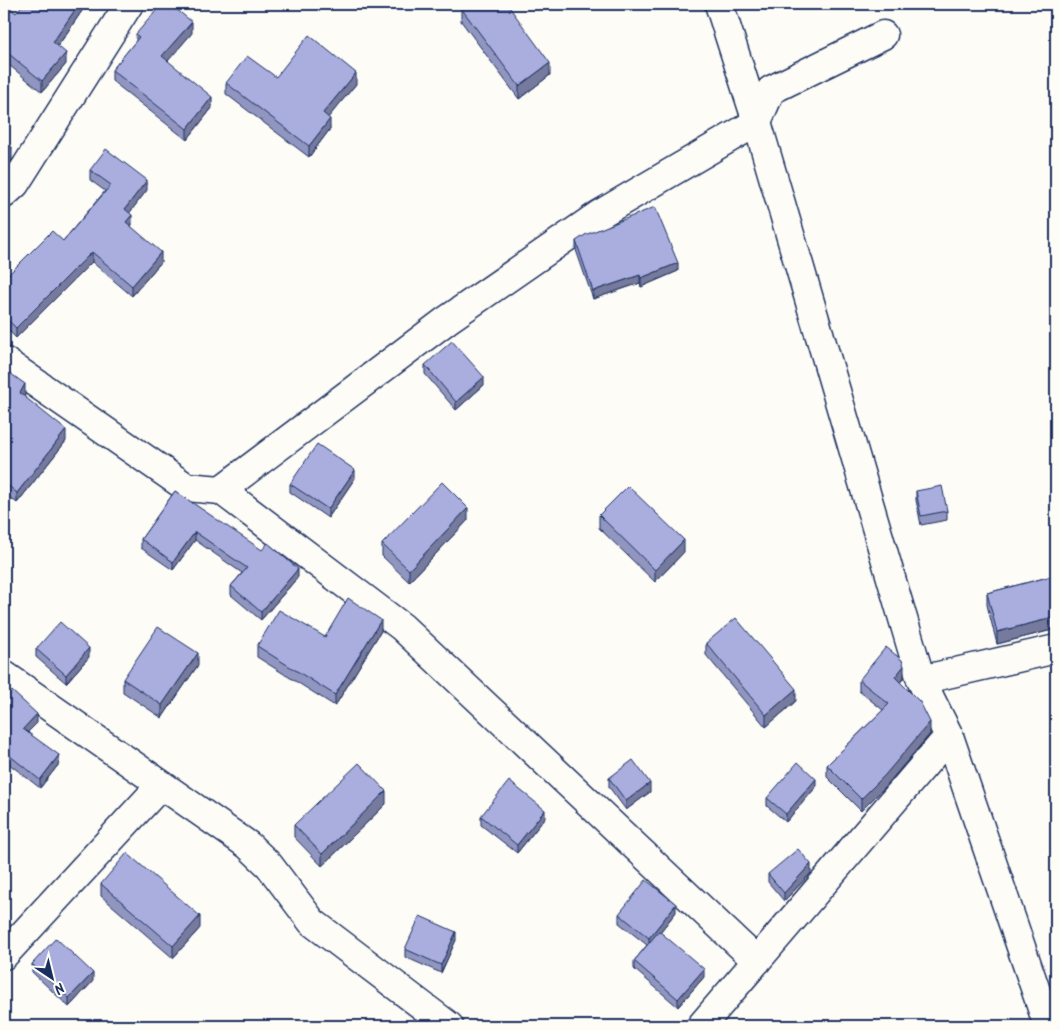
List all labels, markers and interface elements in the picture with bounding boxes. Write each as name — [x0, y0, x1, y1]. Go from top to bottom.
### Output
north arrow — [28, 952, 78, 1002]
text: N — [49, 976, 69, 999]

